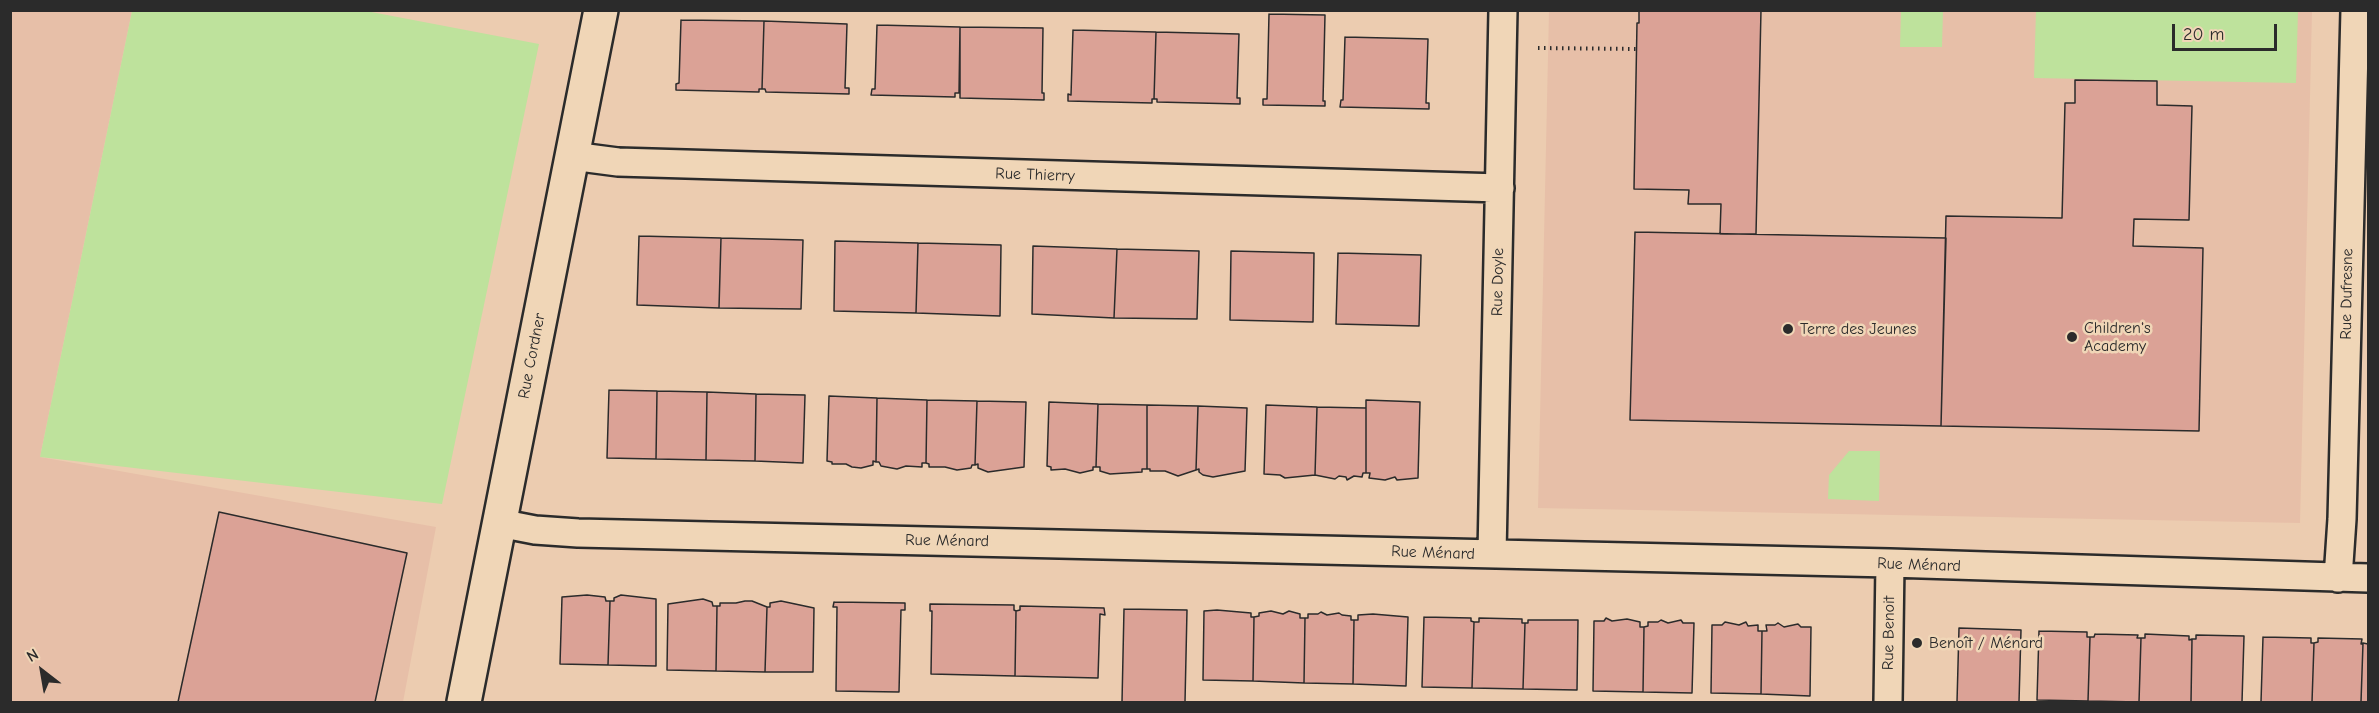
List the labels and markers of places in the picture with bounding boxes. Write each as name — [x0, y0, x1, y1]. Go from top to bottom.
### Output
place label: Children's Academy — [2084, 318, 2151, 356]
place label: Terre des Jeunes — [1800, 319, 1916, 339]
marker: Terre des Jeunes — [1781, 322, 1795, 336]
marker: Children's Academy — [2065, 330, 2079, 344]
place label: Benoît / Ménard — [1929, 633, 2043, 653]
marker: Benoît / Ménard — [1910, 636, 1924, 650]

